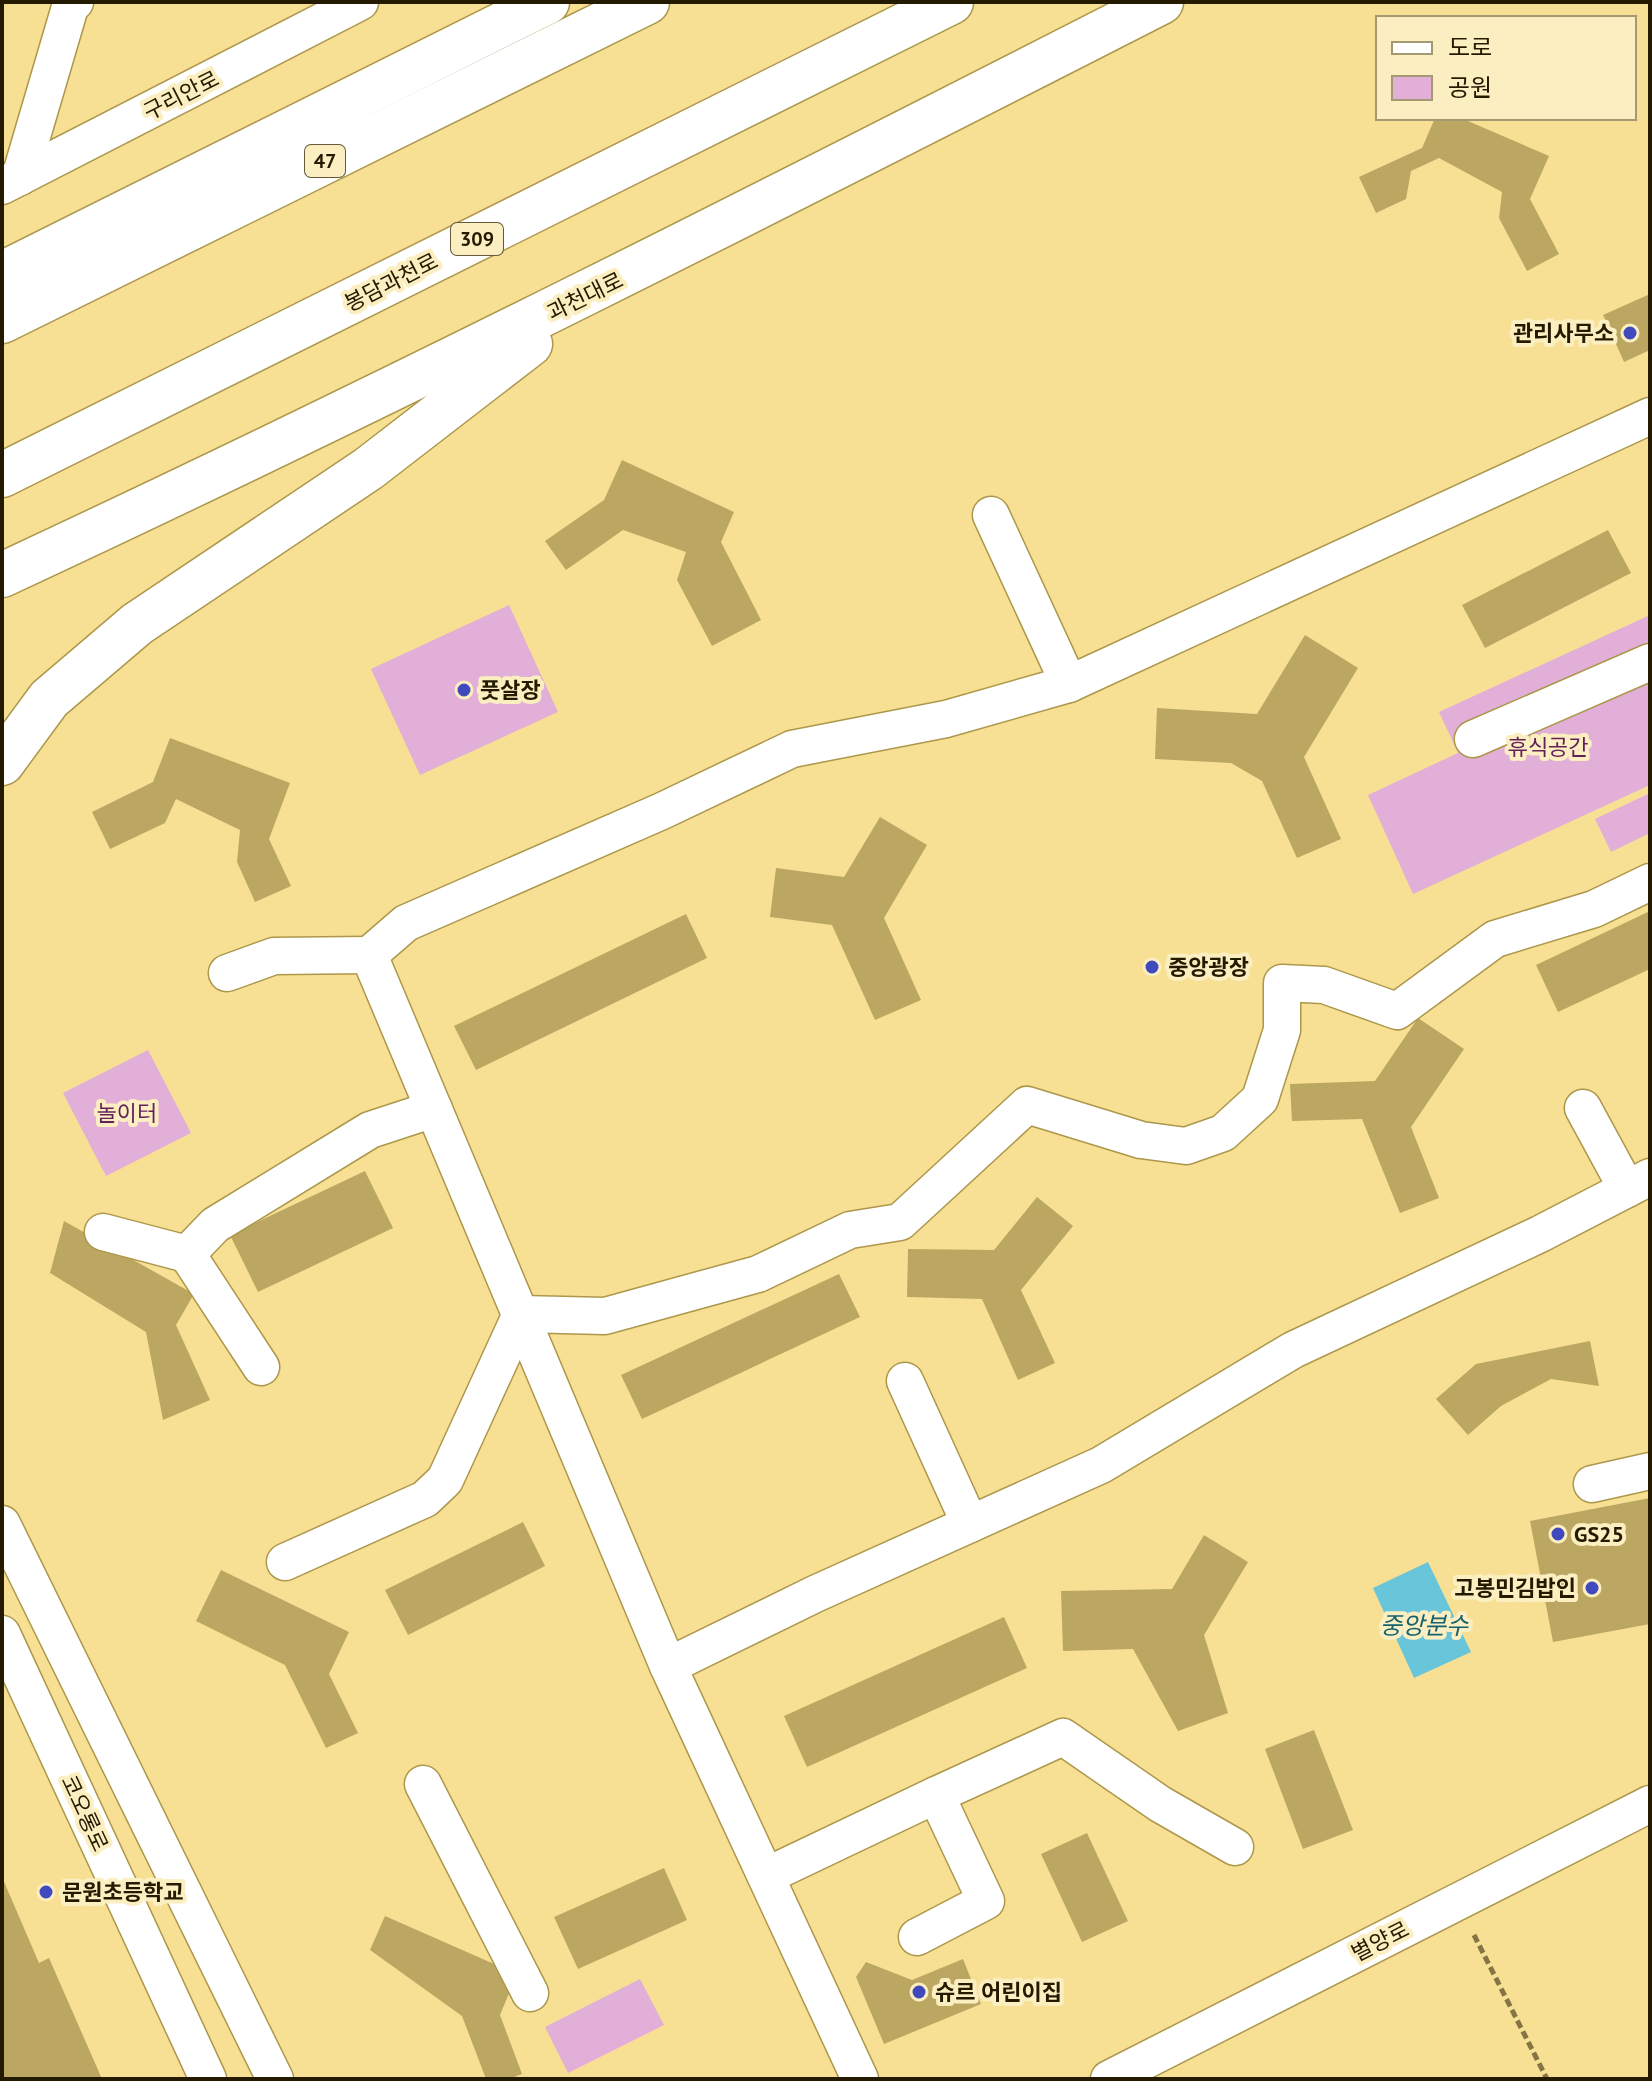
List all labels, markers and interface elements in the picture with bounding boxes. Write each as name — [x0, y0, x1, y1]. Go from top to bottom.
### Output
legend — [1376, 16, 1636, 120]
text: 도로 — [1448, 32, 1492, 63]
street label: 구리안로 — [139, 64, 223, 126]
text: 공원 — [1448, 72, 1492, 103]
road number: 47 — [305, 145, 345, 177]
road number: 309 — [451, 223, 503, 255]
street label: 봉담과천로 — [340, 247, 442, 317]
street label: 과천대로 — [542, 266, 628, 326]
place label: 관리사무소 — [1513, 319, 1614, 347]
marker: 관리사무소 — [1621, 324, 1639, 342]
place label: 풋살장 — [480, 676, 541, 704]
marker: 풋살장 — [455, 681, 473, 699]
park label: 휴식공간 — [1508, 733, 1588, 761]
place label: 중앙광장 — [1168, 953, 1249, 981]
marker: 중앙광장 — [1143, 958, 1161, 976]
park label: 놀이터 — [97, 1099, 157, 1127]
place label: GS25 — [1574, 1520, 1624, 1548]
marker: GS25 — [1549, 1525, 1567, 1543]
place label: 고봉민김밥인 — [1455, 1574, 1576, 1602]
marker: 고봉민김밥인 — [1583, 1579, 1601, 1597]
water label: 중앙분수 — [1380, 1610, 1469, 1641]
street label: 코오롱로 — [55, 1770, 115, 1856]
place label: 문원초등학교 — [62, 1878, 183, 1906]
marker: 문원초등학교 — [37, 1883, 55, 1901]
street label: 별양로 — [1347, 1915, 1413, 1967]
place label: 슈르 어린이집 — [935, 1978, 1062, 2006]
marker: 슈르 어린이집 — [910, 1983, 928, 2001]

